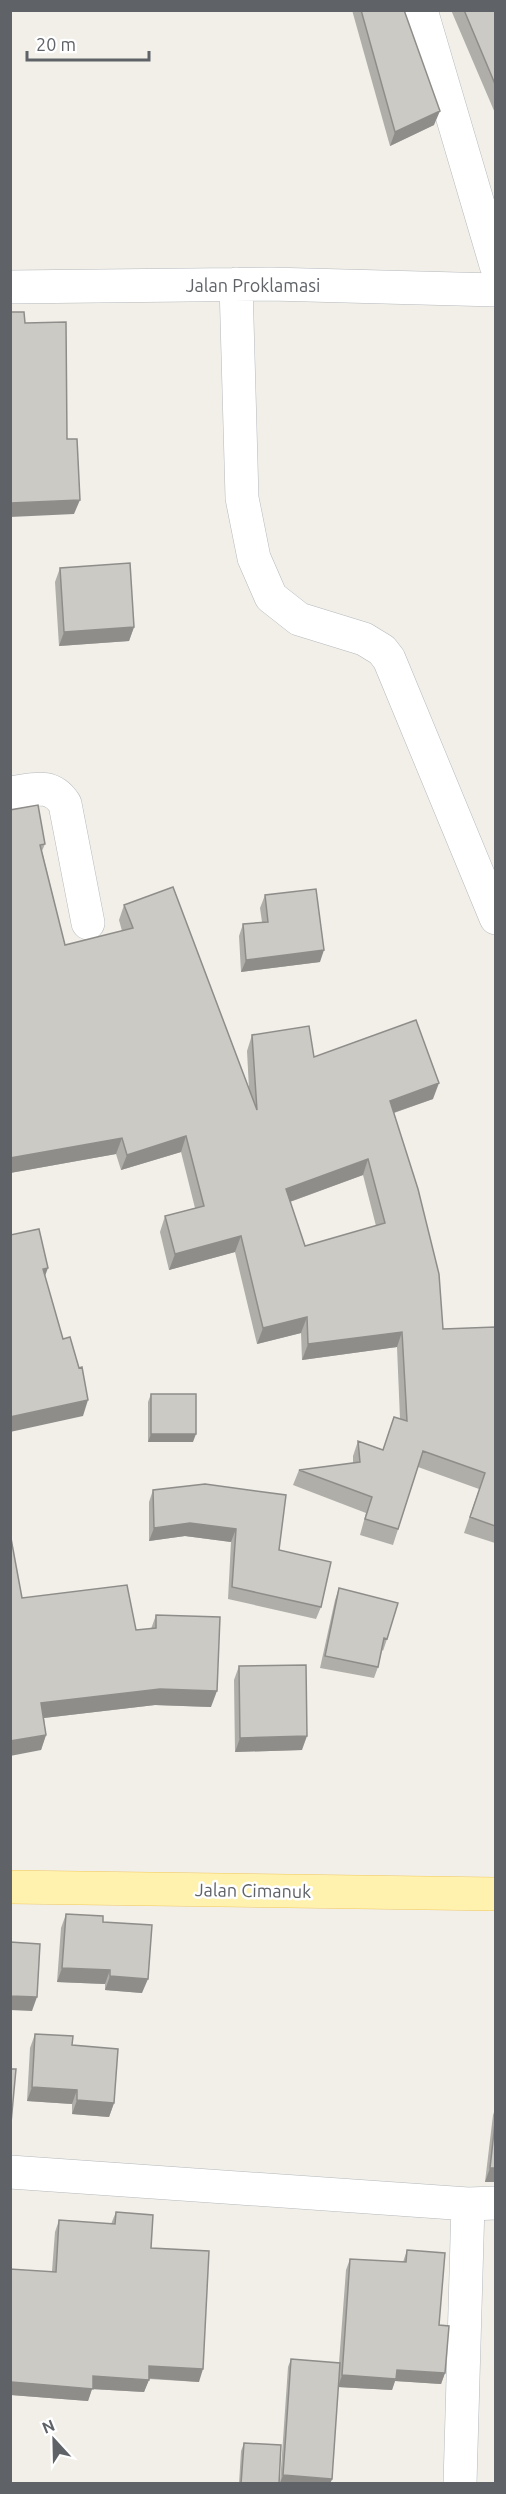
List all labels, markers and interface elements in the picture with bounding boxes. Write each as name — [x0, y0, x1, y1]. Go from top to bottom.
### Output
scale bar — [27, 24, 148, 62]
text: 20 m — [36, 34, 76, 54]
street label: Jalan Proklamasi — [186, 275, 320, 295]
street label: Jalan Cimanuk — [195, 1879, 311, 1901]
north arrow — [24, 2410, 84, 2470]
text: N — [39, 2416, 57, 2437]

